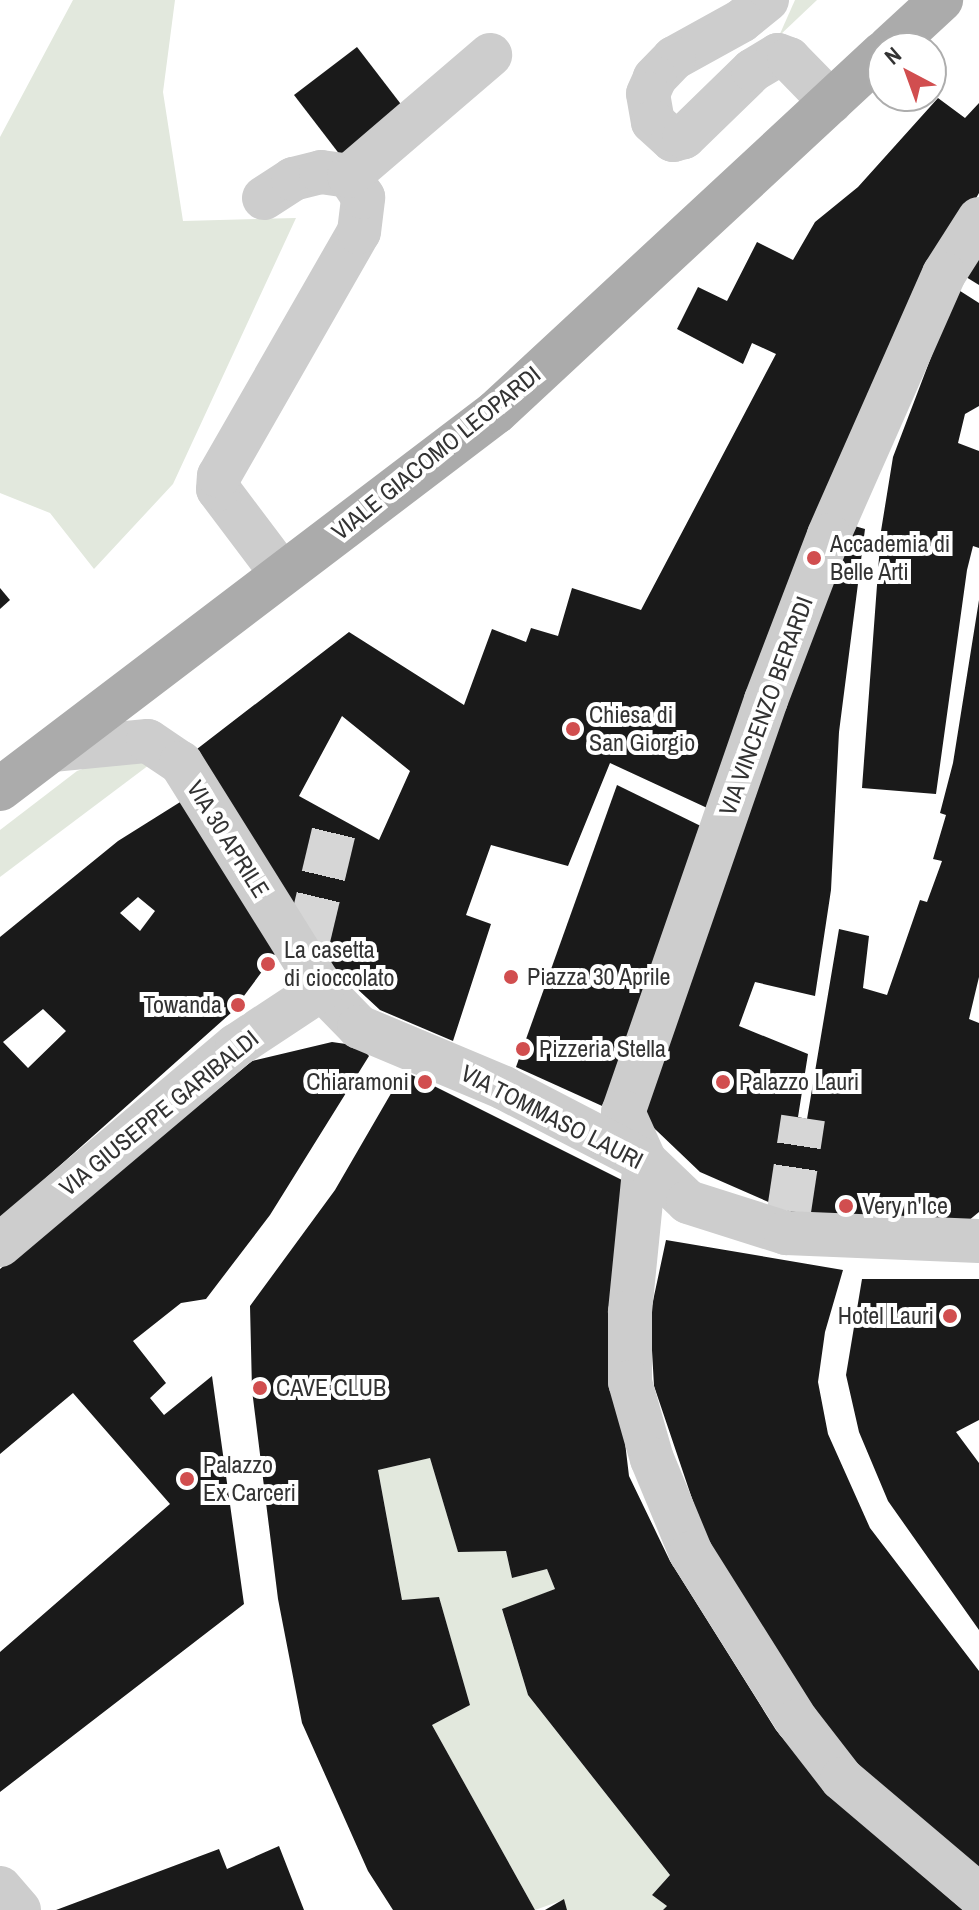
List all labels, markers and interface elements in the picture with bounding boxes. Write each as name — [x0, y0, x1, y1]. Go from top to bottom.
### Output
north arrow — [867, 32, 947, 112]
text: N — [878, 40, 907, 71]
street label: VIALE GIACOMO LEOPARDI — [326, 360, 546, 546]
place label: Accademia di Belle Arti — [830, 530, 950, 586]
marker: Accademia di Belle Arti — [805, 549, 823, 567]
street label: VIA VINCENZO BERARDI — [713, 592, 819, 820]
place label: Chiesa di San Giorgio — [589, 701, 695, 757]
marker: Chiesa di San Giorgio — [564, 720, 582, 738]
street label: VIA 30 APRILE — [180, 774, 276, 904]
place label: La casetta di cioccolato — [284, 936, 394, 992]
marker: La casetta di cioccolato — [259, 955, 277, 973]
place label: Piazza 30 Aprile — [527, 963, 671, 991]
marker: Piazza 30 Aprile — [502, 968, 520, 986]
place label: Towanda — [143, 991, 222, 1019]
marker: Towanda — [229, 996, 247, 1014]
street label: VIA GIUSEPPE GARIBALDI — [53, 1024, 265, 1202]
place label: Pizzeria Stella — [539, 1035, 666, 1063]
marker: Pizzeria Stella — [514, 1040, 532, 1058]
street label: VIA TOMMASO LAURI — [455, 1058, 649, 1176]
place label: Chiaramoni — [306, 1068, 409, 1096]
place label: Palazzo Lauri — [739, 1068, 859, 1096]
marker: Chiaramoni — [416, 1073, 434, 1091]
marker: Palazzo Lauri — [714, 1073, 732, 1091]
place label: Very n'Ice — [862, 1192, 948, 1220]
marker: Very n'Ice — [837, 1197, 855, 1215]
place label: Hotel Lauri — [838, 1302, 934, 1330]
marker: Hotel Lauri — [941, 1307, 959, 1325]
place label: CAVE CLUB — [276, 1374, 386, 1402]
marker: CAVE CLUB — [251, 1379, 269, 1397]
place label: Palazzo Ex Carceri — [203, 1451, 296, 1507]
marker: Palazzo Ex Carceri — [178, 1470, 196, 1488]

